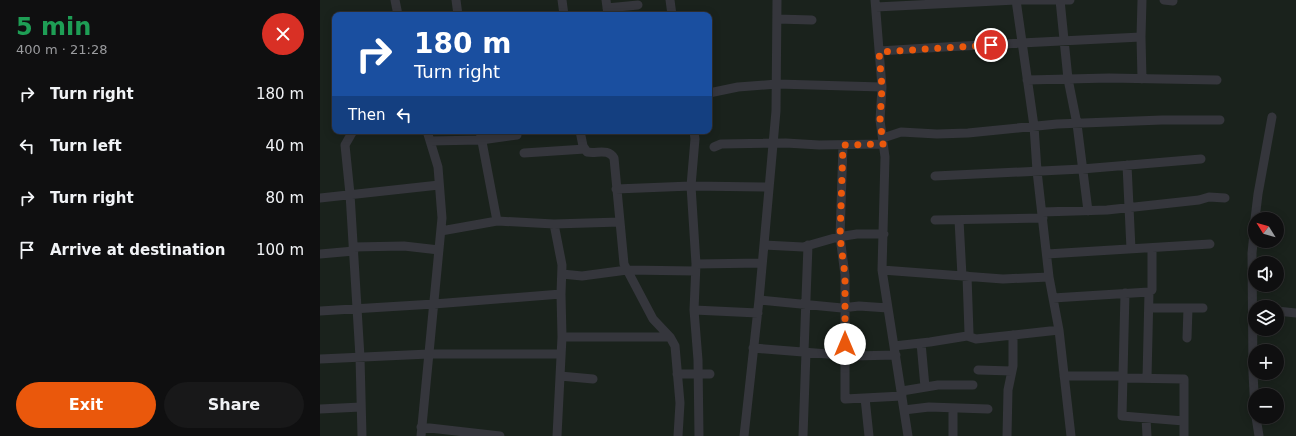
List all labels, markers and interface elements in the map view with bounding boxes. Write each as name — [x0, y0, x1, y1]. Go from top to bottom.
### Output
text: 5 min — [16, 13, 91, 41]
button: close — [262, 13, 304, 55]
text: 180 m — [414, 27, 511, 60]
icon: right — [348, 28, 400, 80]
pin — [974, 28, 1008, 62]
icon: arrive — [980, 34, 1002, 56]
text: 400 m · 21:28 — [16, 42, 107, 57]
text: Turn right — [414, 61, 500, 82]
icon: right — [16, 83, 38, 105]
text: Turn right — [50, 85, 134, 103]
text: 180 m — [256, 85, 304, 103]
icon: left — [393, 104, 415, 126]
text: Then — [348, 106, 385, 124]
icon: left — [16, 135, 38, 157]
text: Turn left — [50, 137, 122, 155]
text: 40 m — [266, 137, 304, 155]
icon: right — [16, 187, 38, 209]
text: Turn right — [50, 189, 134, 207]
text: 80 m — [266, 189, 304, 207]
north arrow — [1248, 212, 1284, 248]
map controls — [1248, 212, 1284, 424]
icon: arrive — [16, 239, 38, 261]
text: Arrive at destination — [50, 241, 225, 259]
text: 100 m — [256, 241, 304, 259]
button: sound — [1248, 256, 1284, 292]
button: layers — [1248, 300, 1284, 336]
position arrow — [824, 323, 866, 365]
button: + — [1248, 344, 1284, 380]
button: Exit — [16, 382, 156, 428]
button: Share — [164, 382, 304, 428]
button: − — [1248, 388, 1284, 424]

